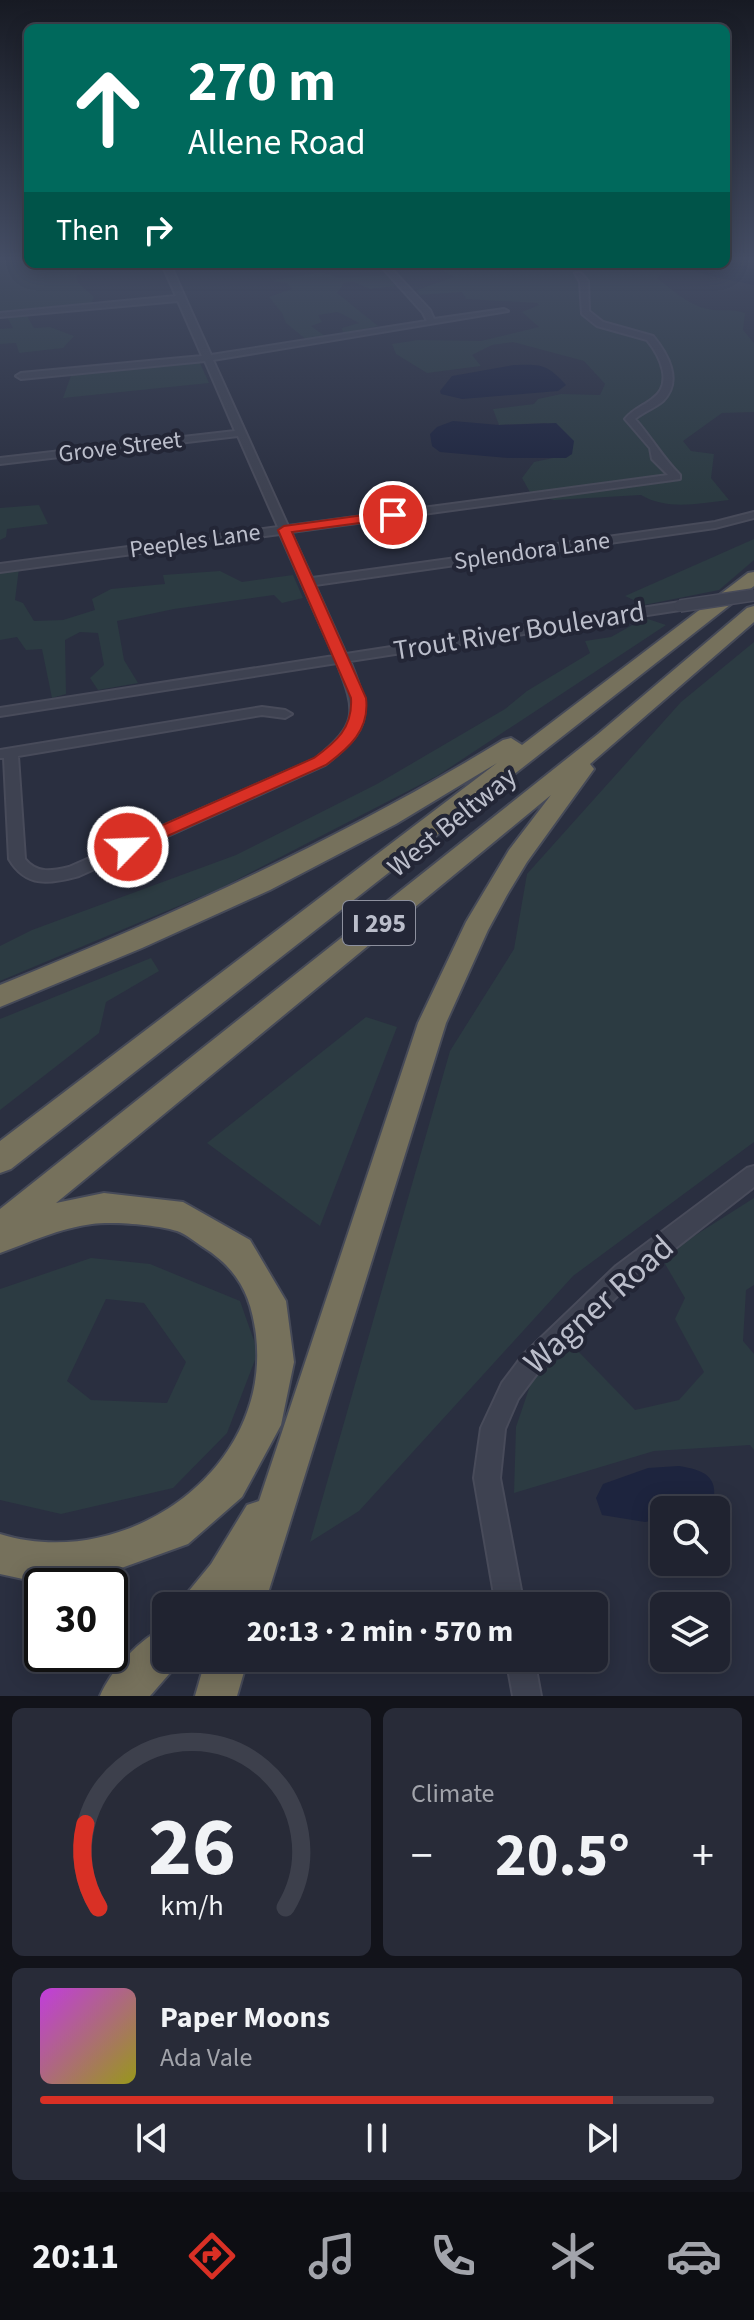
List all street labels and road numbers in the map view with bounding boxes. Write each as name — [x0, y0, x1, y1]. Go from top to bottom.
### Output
street label: Grove Street — [56, 422, 184, 472]
street label: Peeples Lane — [127, 514, 263, 568]
street label: Splendora Lane — [452, 523, 612, 579]
street label: Trout River Boulevard — [391, 591, 647, 671]
street label: West Beltway — [379, 757, 525, 887]
road number: I 295 — [343, 901, 415, 945]
street label: Wagner Road — [513, 1224, 685, 1386]

